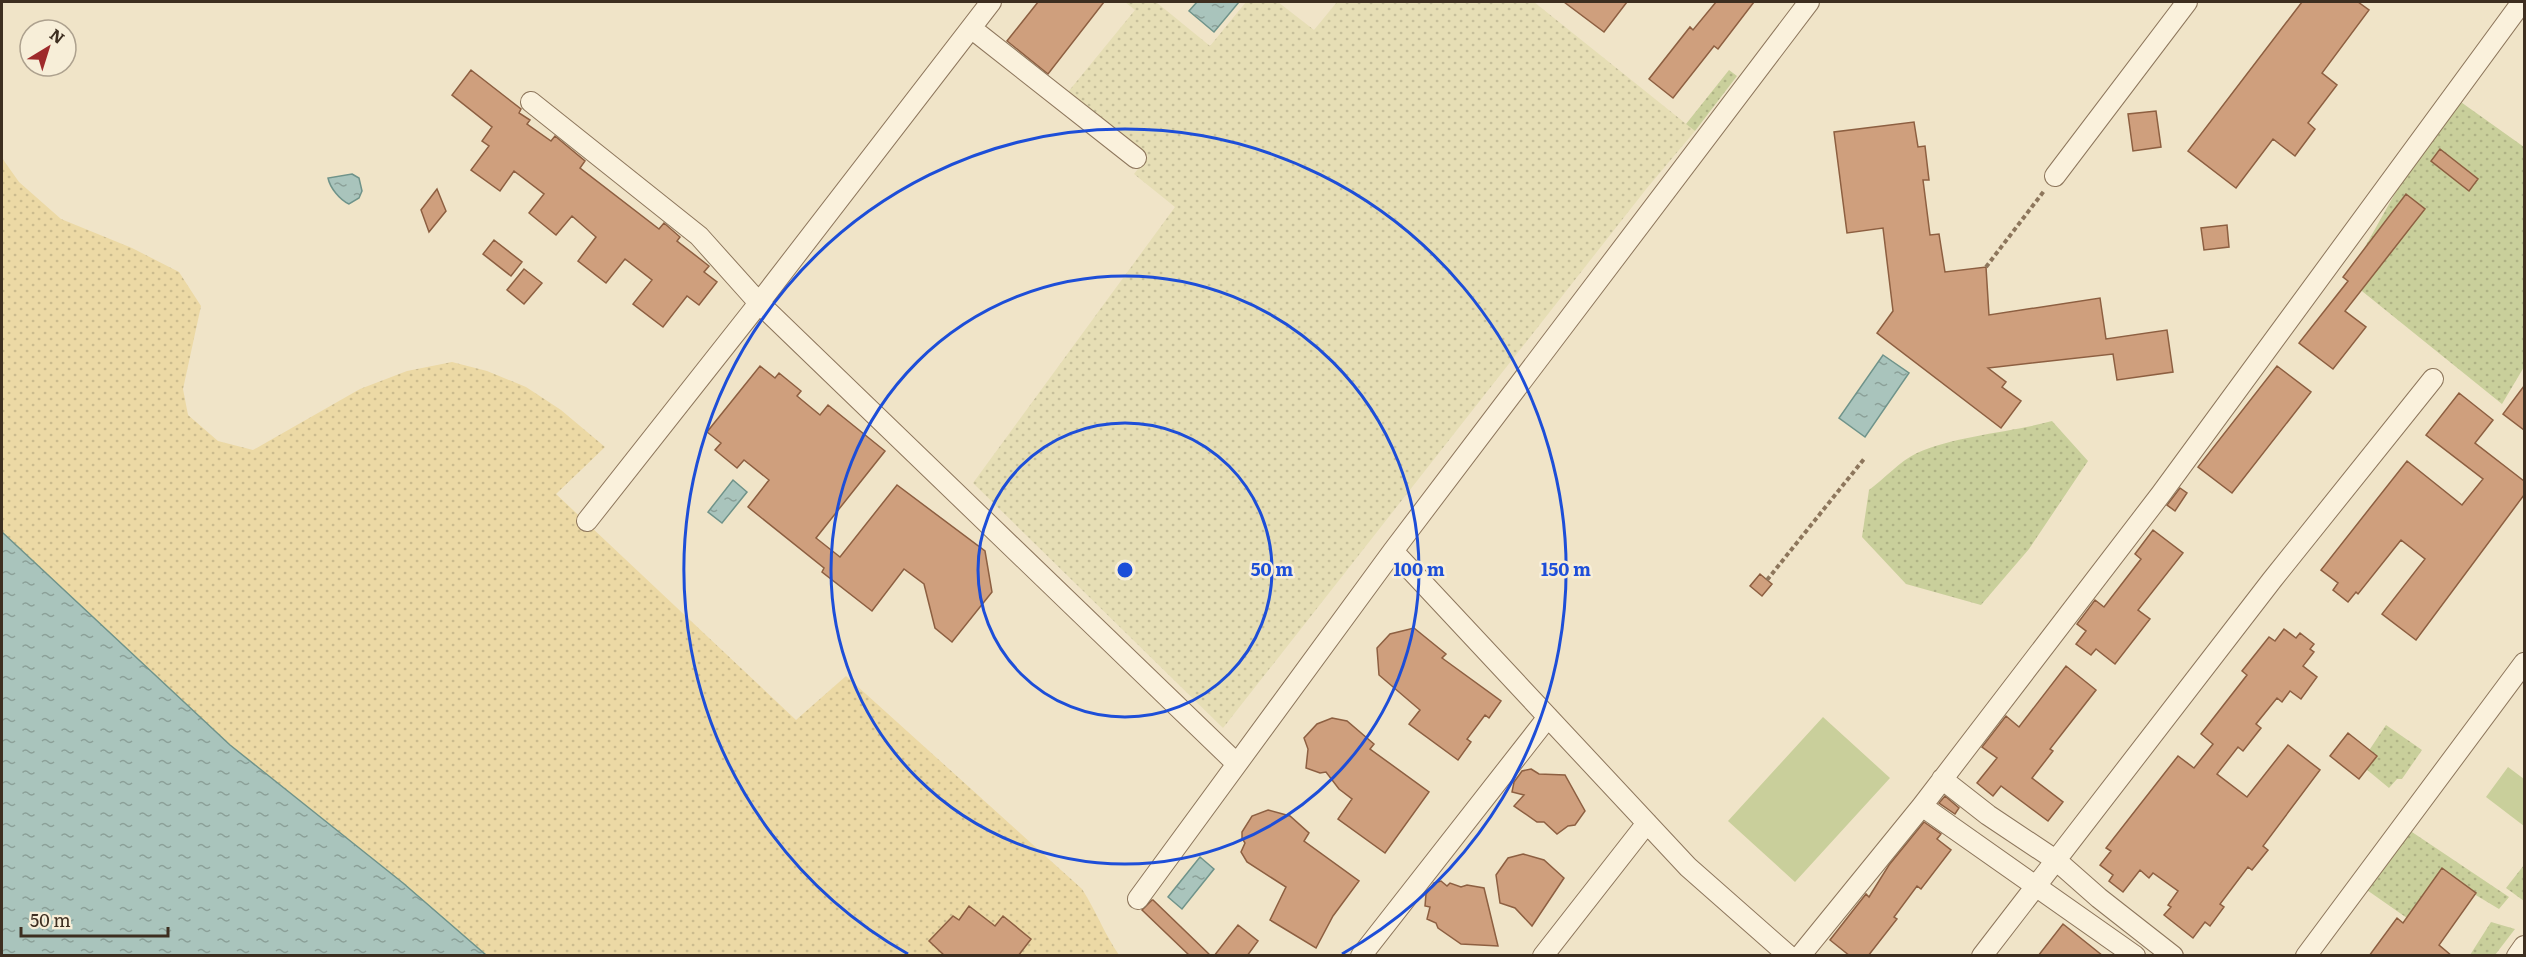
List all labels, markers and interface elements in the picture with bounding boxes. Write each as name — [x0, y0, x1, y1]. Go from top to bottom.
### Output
north arrow — [18, 18, 78, 78]
text: N — [45, 22, 71, 49]
text: 50 m — [1251, 555, 1293, 582]
text: 100 m — [1393, 555, 1445, 582]
text: 150 m — [1541, 555, 1591, 582]
centre of rings — [1115, 560, 1135, 580]
scale bar — [21, 900, 168, 938]
text: 50 m — [30, 906, 71, 933]

